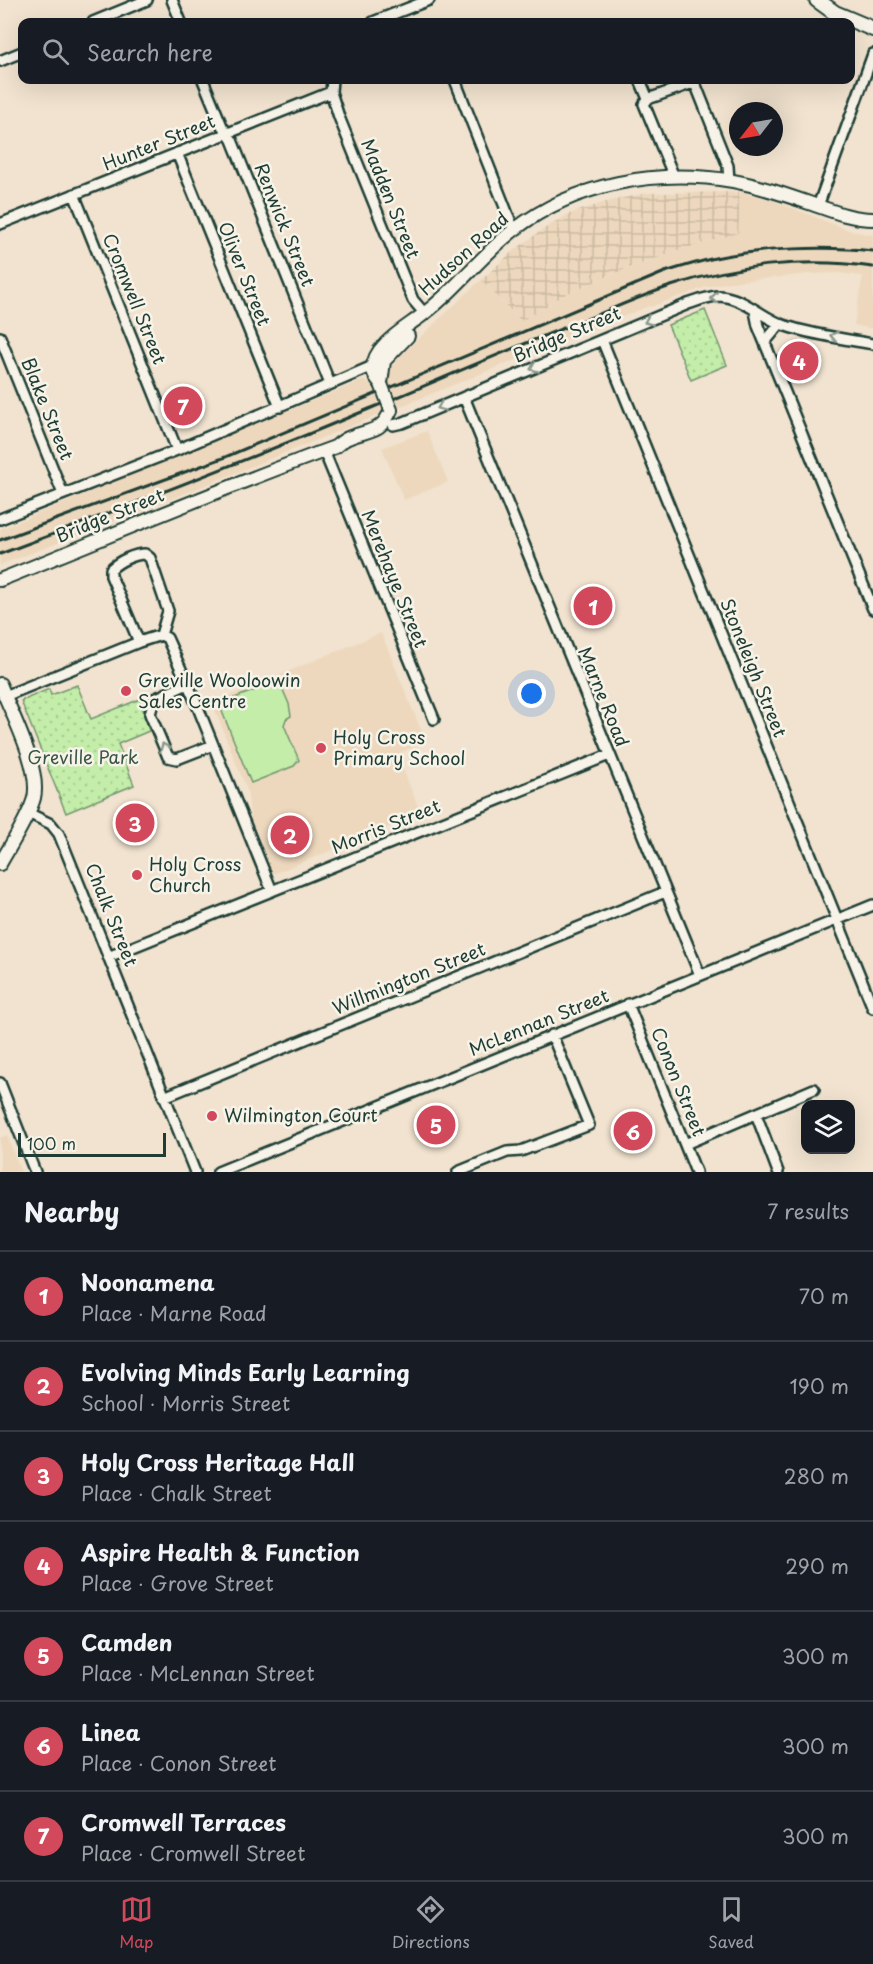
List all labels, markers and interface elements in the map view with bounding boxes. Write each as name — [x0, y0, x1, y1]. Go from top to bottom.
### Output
search box — [18, 18, 855, 84]
icon: search — [39, 35, 72, 68]
text: Search here — [87, 35, 213, 68]
north arrow — [729, 102, 783, 156]
street label: Hunter Street — [98, 107, 219, 176]
street label: Madden Street — [355, 134, 428, 262]
street label: Renwick Street — [248, 159, 322, 290]
street label: Hudson Road — [412, 205, 514, 301]
street label: Oliver Street — [212, 217, 279, 330]
street label: Cromwell Street — [97, 229, 174, 368]
one-way arrow — [710, 291, 719, 304]
street label: Bridge Street — [508, 299, 625, 369]
one-way arrow — [643, 314, 654, 326]
one-way arrow — [829, 331, 839, 344]
pin: 4 — [780, 338, 818, 384]
street label: Blake Street — [16, 353, 81, 464]
one-way arrow — [530, 361, 541, 373]
pin: 7 — [164, 384, 202, 428]
one-way arrow — [437, 400, 448, 412]
street label: Bridge Street — [51, 481, 168, 549]
street label: Merehaye Street — [355, 505, 435, 652]
pin: 1 — [574, 584, 612, 628]
street label: Stoneleigh Street — [714, 594, 795, 741]
street label: Marne Road — [572, 642, 637, 750]
place label: Greville Wooloowin Sales Centre — [138, 666, 301, 714]
your location — [517, 679, 546, 708]
marker: Greville Wooloowin Sales Centre — [119, 684, 133, 698]
place label: Holy Cross Primary School — [333, 723, 465, 771]
marker: Holy Cross Primary School — [314, 741, 328, 755]
one-way arrow — [159, 742, 171, 753]
park label: Greville Park — [27, 743, 139, 770]
street label: Morris Street — [327, 791, 444, 860]
pin: 3 — [116, 800, 154, 846]
pin: 2 — [270, 812, 310, 858]
place label: Holy Cross Church — [149, 850, 241, 898]
street label: Chalk Street — [79, 859, 145, 970]
marker: Holy Cross Church — [130, 868, 144, 882]
street label: Willmington Street — [328, 935, 489, 1021]
street label: McLennan Street — [464, 981, 613, 1062]
street label: Conon Street — [645, 1023, 714, 1140]
map controls — [801, 1100, 855, 1154]
button: layers — [801, 1100, 855, 1154]
place label: Wilmington Court — [224, 1101, 378, 1128]
pin: 5 — [416, 1102, 456, 1148]
pin: 6 — [614, 1108, 652, 1154]
marker: Wilmington Court — [205, 1109, 219, 1123]
scale bar — [18, 1130, 166, 1158]
text: 100 m — [27, 1131, 76, 1155]
text: Nearby — [24, 1192, 119, 1231]
text: 7 results — [767, 1196, 849, 1226]
text: Noonamena — [81, 1265, 215, 1298]
text: 1 — [39, 1281, 48, 1311]
text: 70 m — [799, 1281, 849, 1311]
text: Place · Marne Road — [81, 1298, 267, 1328]
text: Evolving Minds Early Learning — [81, 1355, 410, 1388]
text: 2 — [36, 1371, 51, 1401]
text: 190 m — [790, 1371, 849, 1401]
text: School · Morris Street — [81, 1388, 290, 1418]
text: Holy Cross Heritage Hall — [81, 1445, 354, 1478]
text: 3 — [37, 1461, 50, 1491]
text: 280 m — [784, 1461, 849, 1491]
text: Place · Chalk Street — [81, 1478, 272, 1508]
text: Aspire Health & Function — [81, 1535, 360, 1568]
text: 4 — [37, 1551, 50, 1581]
text: 290 m — [785, 1551, 849, 1581]
text: Place · Grove Street — [81, 1568, 274, 1598]
text: Camden — [81, 1625, 172, 1658]
text: 5 — [37, 1641, 50, 1671]
text: 300 m — [782, 1641, 849, 1671]
text: Place · McLennan Street — [81, 1658, 315, 1688]
text: Linea — [81, 1715, 140, 1748]
text: 6 — [36, 1731, 51, 1761]
text: 300 m — [782, 1731, 849, 1761]
text: Place · Conon Street — [81, 1748, 276, 1778]
text: Cromwell Terraces — [81, 1805, 286, 1838]
text: 7 — [38, 1821, 49, 1851]
text: 300 m — [782, 1821, 849, 1851]
text: Place · Cromwell Street — [81, 1838, 305, 1868]
tab: Map — [119, 1893, 153, 1953]
tab: Directions — [392, 1893, 470, 1953]
tab: Saved — [708, 1893, 754, 1953]

